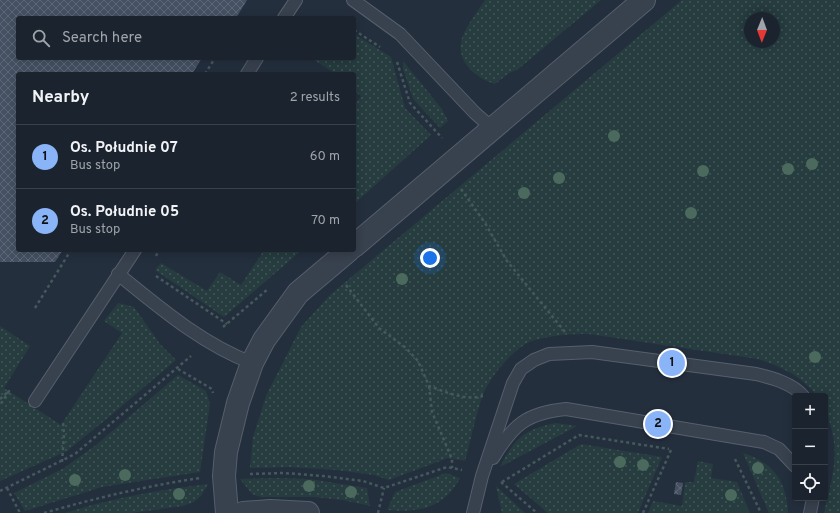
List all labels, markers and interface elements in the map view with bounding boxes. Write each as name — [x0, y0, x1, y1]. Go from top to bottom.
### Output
north arrow — [744, 12, 780, 48]
search box — [16, 16, 356, 60]
icon: search — [30, 27, 52, 49]
text: Search here — [62, 29, 142, 48]
text: Nearby — [32, 87, 89, 109]
text: 2 results — [290, 90, 340, 106]
text: Os. Południe 07 — [70, 139, 178, 158]
text: 1 — [42, 149, 48, 165]
text: 60 m — [310, 149, 340, 165]
text: Bus stop — [70, 158, 120, 174]
text: Os. Południe 05 — [70, 203, 179, 222]
text: 2 — [41, 213, 49, 229]
text: 70 m — [311, 213, 340, 229]
text: Bus stop — [70, 222, 120, 238]
your location — [420, 248, 440, 268]
pin: 1 — [659, 348, 685, 378]
map controls — [792, 393, 828, 501]
button: + — [792, 393, 828, 429]
pin: 2 — [645, 409, 671, 439]
button: − — [792, 429, 828, 465]
button: locate — [792, 465, 828, 501]

